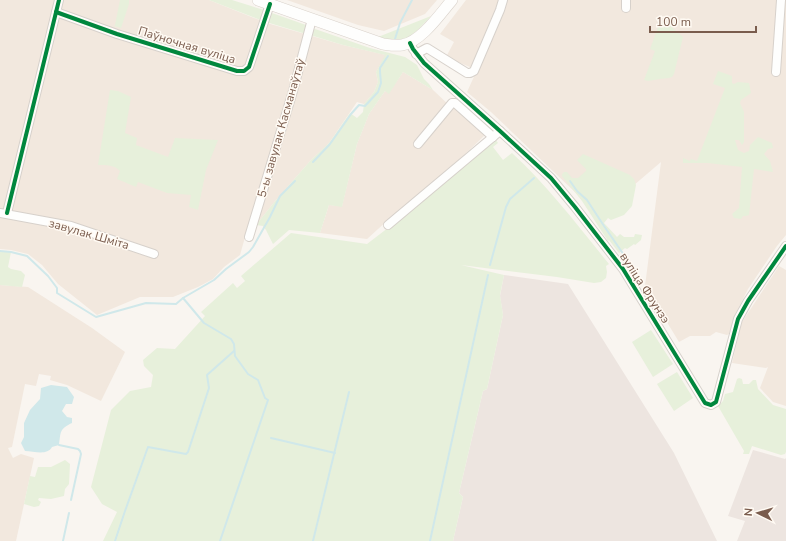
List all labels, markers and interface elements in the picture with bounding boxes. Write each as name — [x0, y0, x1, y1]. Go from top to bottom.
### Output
scale bar — [650, 8, 756, 34]
text: 100 m — [656, 14, 691, 30]
street label: Паўночная вуліца — [136, 23, 238, 67]
street label: 5-ы завулак Касманаўтаў — [253, 56, 309, 199]
street label: завулак Шміта — [47, 215, 131, 253]
street label: вуліца Фрунзэ — [616, 250, 674, 327]
north arrow — [738, 493, 778, 533]
text: N — [741, 507, 756, 517]

